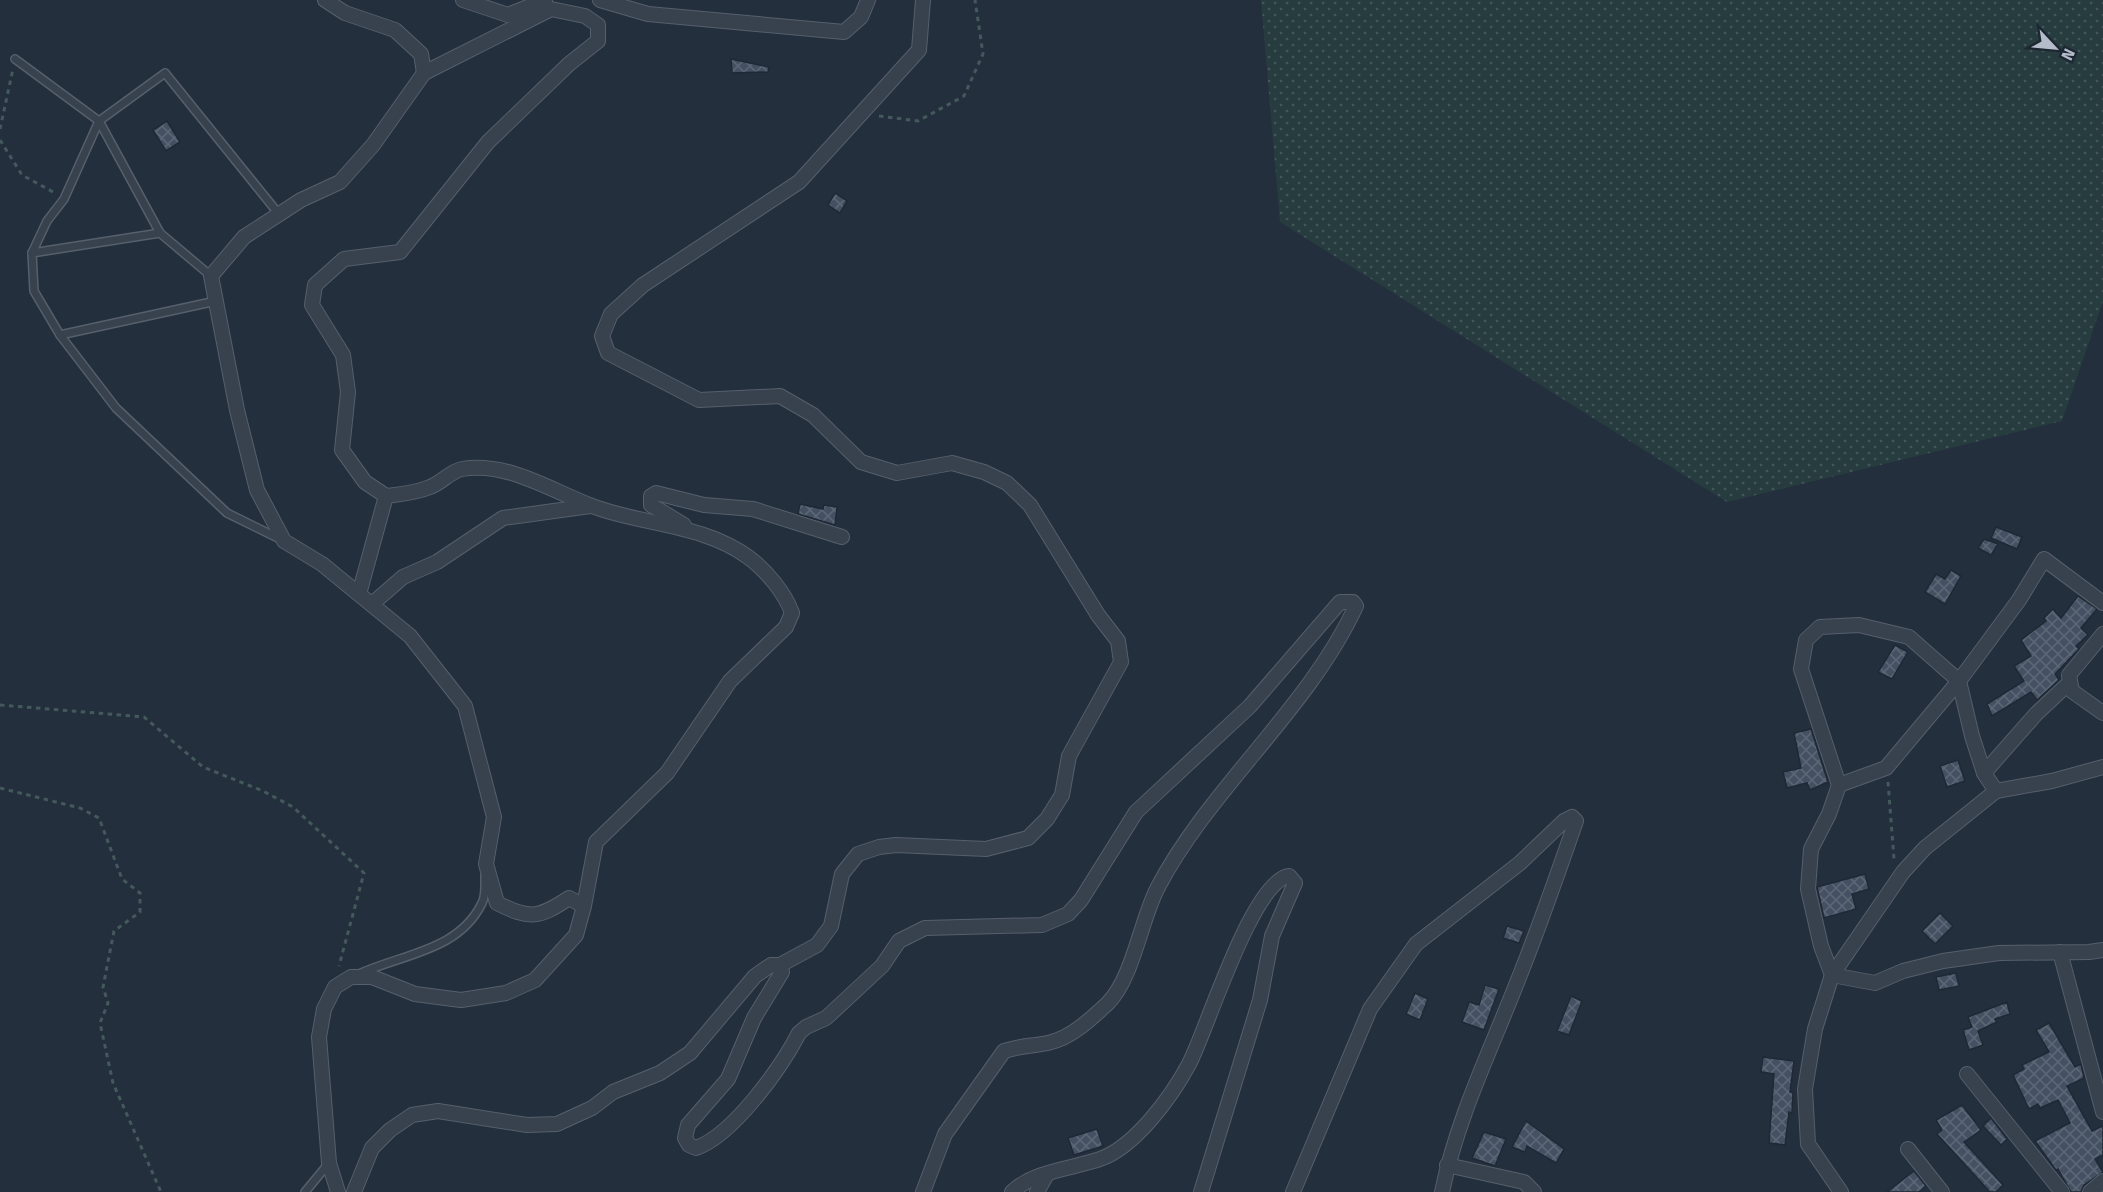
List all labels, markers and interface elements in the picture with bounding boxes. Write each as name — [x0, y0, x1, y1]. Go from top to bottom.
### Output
north arrow — [2025, 18, 2085, 78]
text: N — [2057, 45, 2079, 63]

